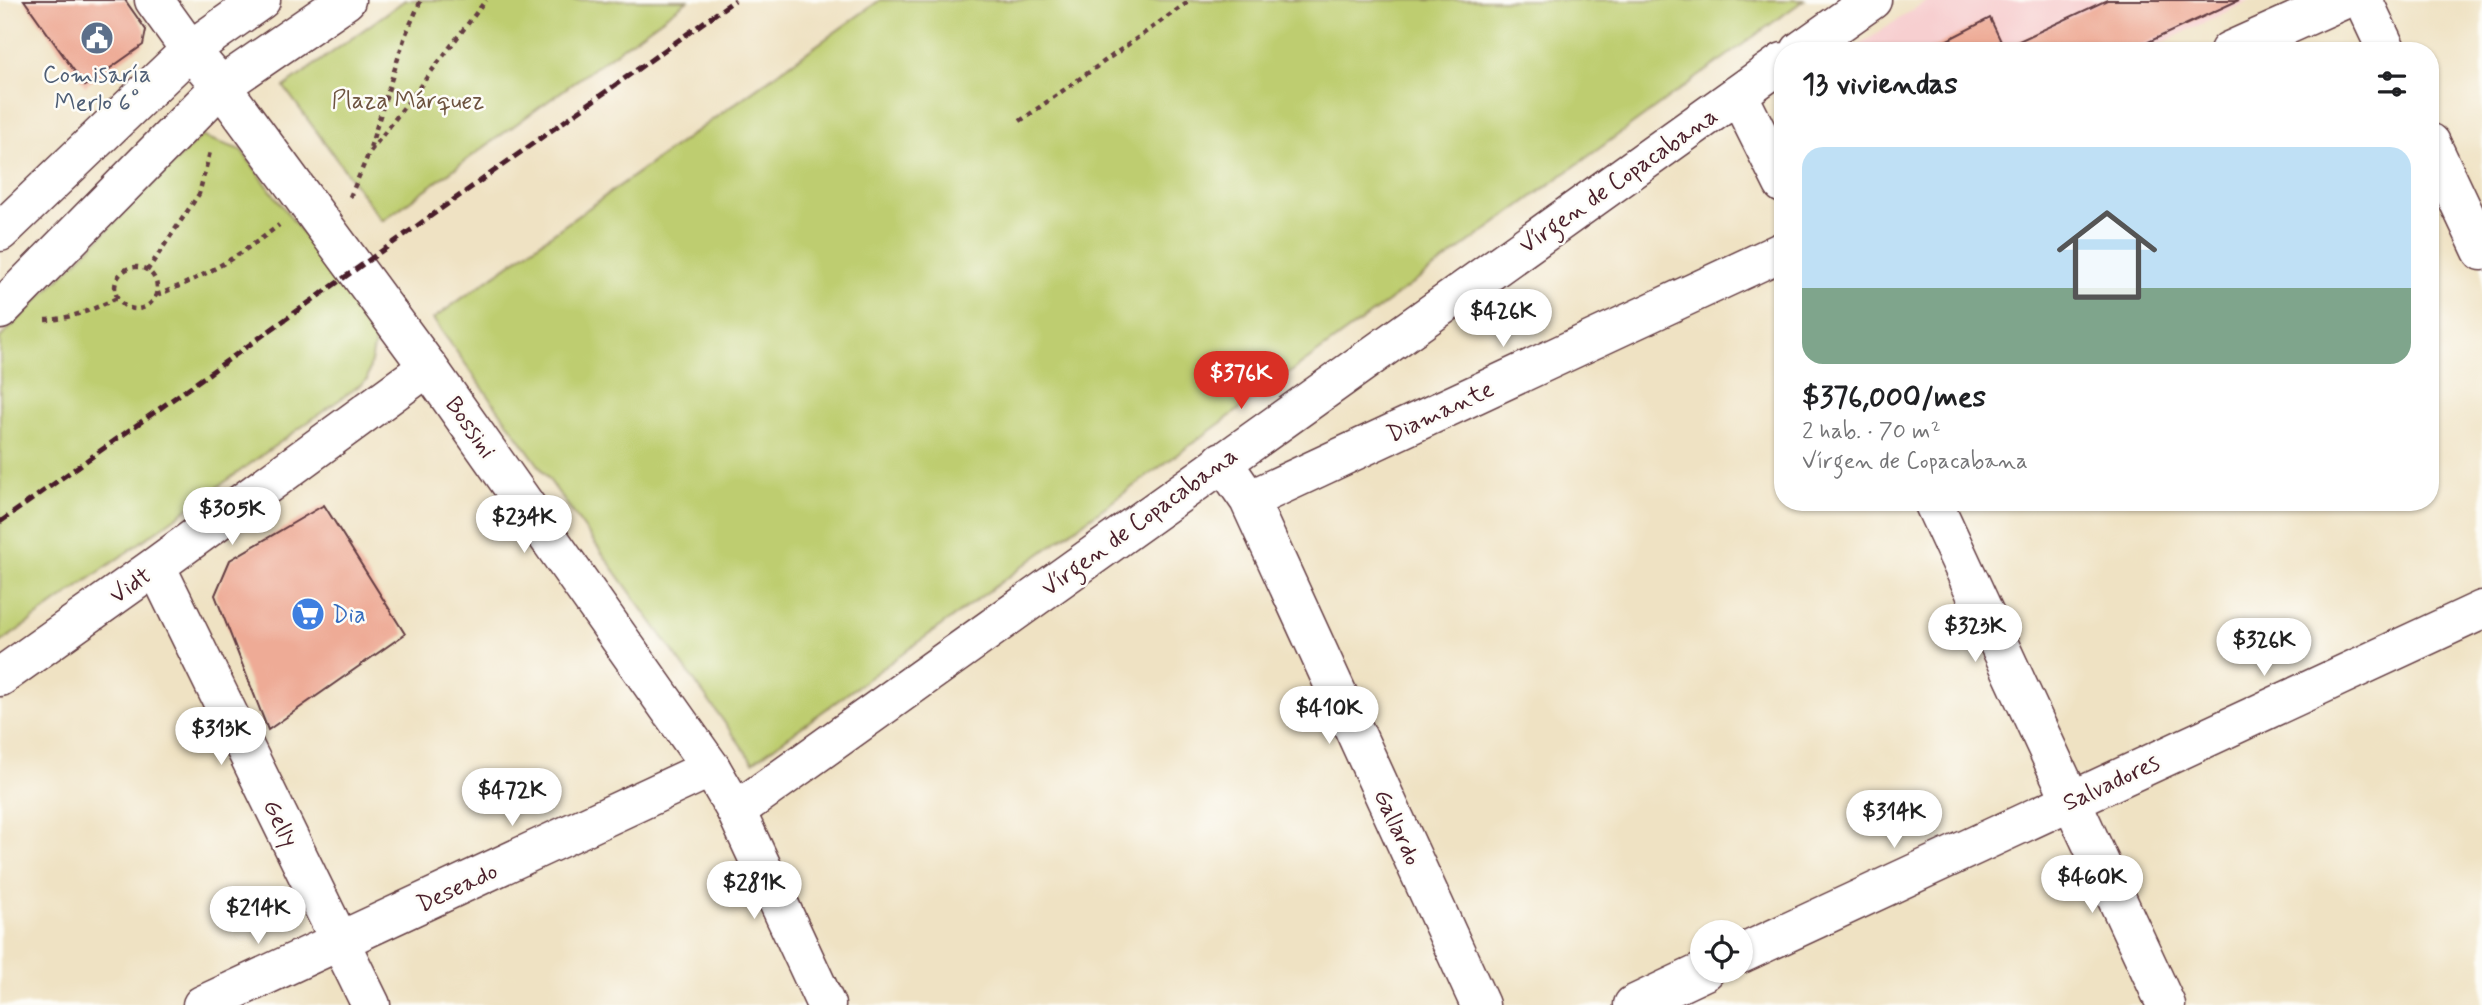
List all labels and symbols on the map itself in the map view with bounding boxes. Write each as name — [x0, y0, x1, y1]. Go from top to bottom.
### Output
public building icon: Comisaría Merlo 6° — [78, 19, 116, 57]
place label: Comisaría Merlo 6° — [43, 60, 151, 119]
park label: Plaza Márquez — [331, 86, 485, 117]
street label: Vírgen de Copacabana — [1513, 101, 1726, 264]
pin: $426K — [1454, 290, 1552, 349]
pin: $376K — [1192, 352, 1290, 411]
street label: Diamante — [1382, 374, 1499, 451]
street label: Bossini — [437, 391, 502, 465]
street label: Vírgen de Copacabana — [1035, 440, 1246, 606]
pin: $305K — [183, 488, 281, 547]
pin: $234K — [475, 496, 573, 555]
street label: Vidt — [104, 561, 158, 612]
supermarket icon: Dia — [289, 595, 327, 633]
place label: Dia — [332, 600, 366, 631]
pin: $323K — [1926, 604, 2024, 664]
pin: $326K — [2215, 618, 2313, 678]
pin: $410K — [1280, 686, 1378, 746]
pin: $313K — [172, 708, 270, 767]
street label: Salvadores — [2058, 747, 2165, 819]
pin: $472K — [463, 768, 561, 828]
street label: Gallardo — [1366, 785, 1428, 871]
pin: $314K — [1845, 790, 1943, 850]
street label: Gelly — [255, 795, 304, 853]
street label: Deseado — [412, 856, 503, 921]
pin: $460K — [2043, 856, 2141, 915]
pin: $281K — [705, 862, 803, 921]
pin: $214K — [209, 886, 307, 946]

